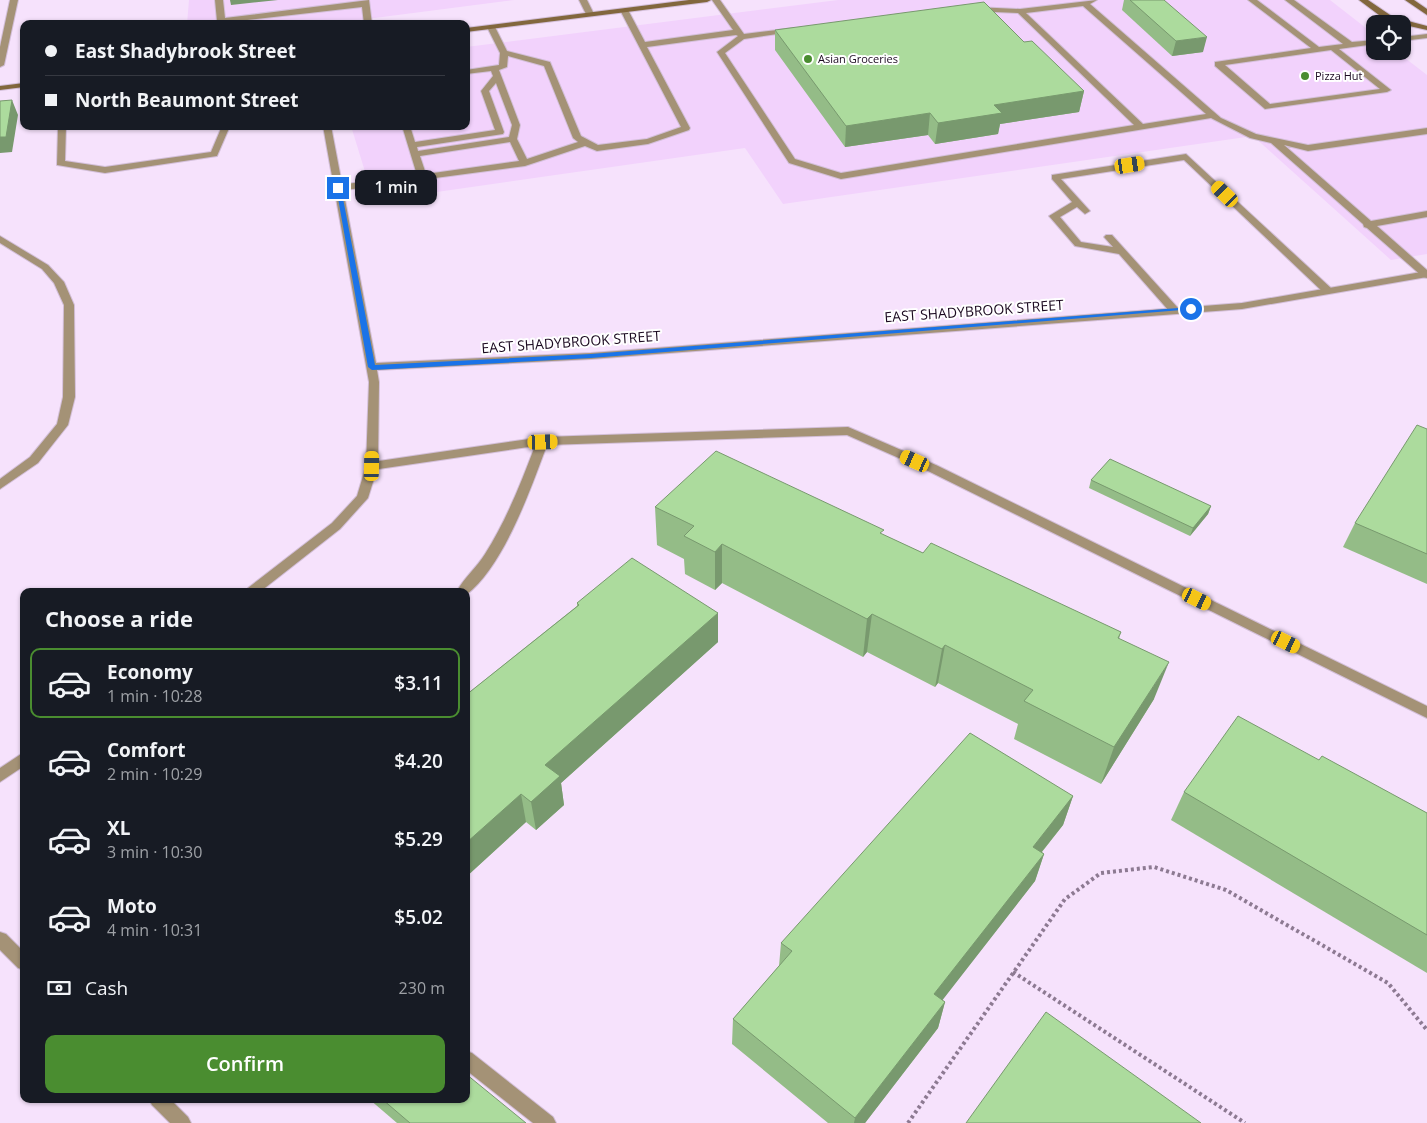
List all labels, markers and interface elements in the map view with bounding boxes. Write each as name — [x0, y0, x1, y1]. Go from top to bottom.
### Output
map controls — [1366, 15, 1411, 60]
button: locate — [1366, 15, 1411, 60]
text: East Shadybrook Street — [75, 38, 296, 64]
place label: Asian Groceries — [818, 51, 898, 66]
marker: Asian Groceries — [802, 53, 814, 65]
place label: Pizza Hut — [1315, 68, 1363, 83]
marker: Pizza Hut — [1299, 70, 1311, 82]
text: North Beaumont Street — [75, 87, 299, 113]
car — [1114, 155, 1145, 175]
callout: 1 min — [356, 170, 438, 206]
text: 1 min — [374, 176, 418, 198]
route end — [327, 177, 349, 199]
car — [1209, 178, 1241, 210]
street label: EAST SHADYBROOK STREET — [884, 295, 1064, 326]
route start — [1180, 298, 1202, 320]
street label: EAST SHADYBROOK STREET — [481, 326, 661, 357]
car — [527, 434, 558, 450]
car — [898, 448, 931, 474]
car — [364, 451, 379, 481]
car — [1180, 586, 1213, 612]
text: Choose a ride — [45, 603, 193, 633]
car — [1269, 629, 1302, 655]
text: Economy — [107, 659, 193, 685]
icon: car — [47, 661, 92, 706]
text: $3.11 — [394, 670, 443, 696]
text: 1 min · 10:28 — [107, 685, 202, 707]
text: Comfort — [107, 737, 186, 763]
icon: car — [47, 739, 92, 784]
text: $4.20 — [394, 748, 443, 774]
text: 2 min · 10:29 — [107, 763, 202, 785]
text: XL — [107, 815, 130, 841]
icon: car — [47, 817, 92, 862]
text: $5.29 — [394, 826, 443, 852]
text: 3 min · 10:30 — [107, 841, 202, 863]
text: Moto — [107, 893, 157, 919]
icon: car — [47, 895, 92, 940]
text: $5.02 — [394, 904, 443, 930]
text: 4 min · 10:31 — [107, 919, 202, 941]
icon: cash — [45, 974, 73, 1002]
text: Cash — [85, 975, 128, 1001]
text: 230 m — [399, 977, 445, 999]
button: Confirm — [45, 1035, 445, 1093]

